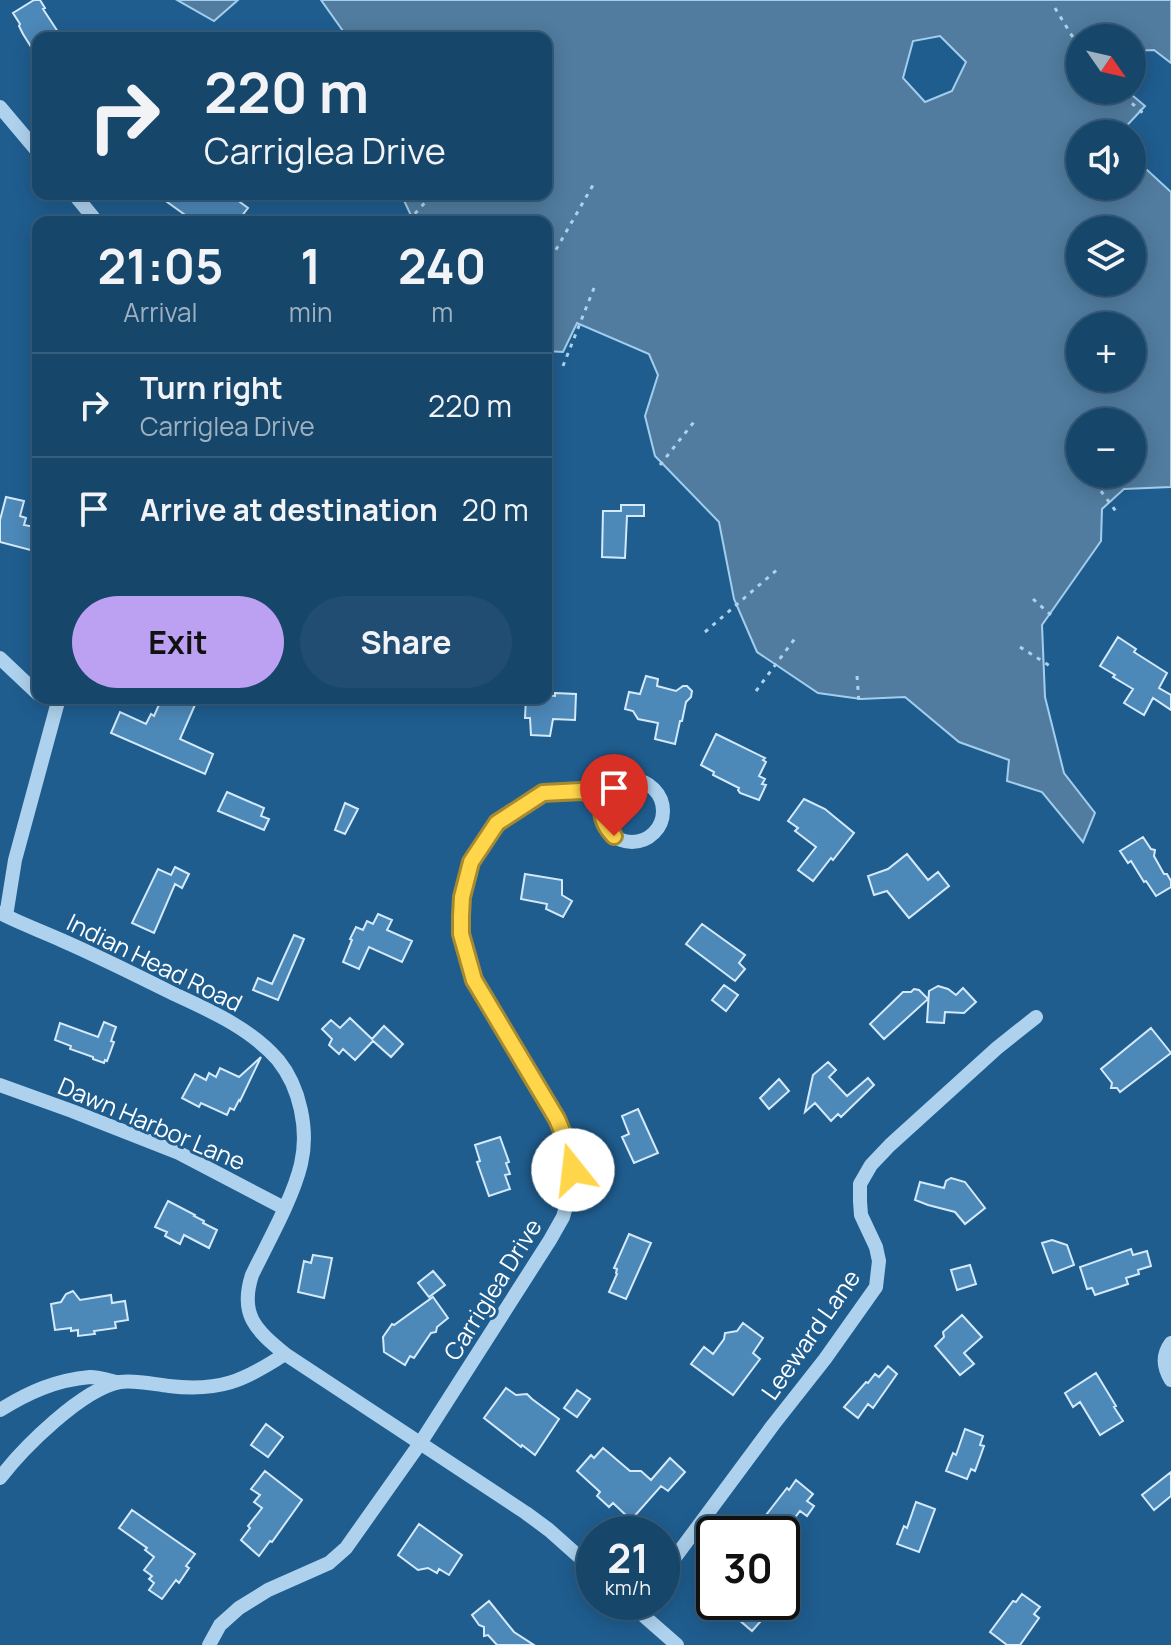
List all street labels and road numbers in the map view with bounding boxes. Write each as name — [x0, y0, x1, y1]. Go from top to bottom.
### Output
street label: Indian Head Road — [62, 905, 248, 1019]
street label: Dawn Harbor Lane — [53, 1069, 251, 1177]
street label: Carriglea Drive — [435, 1212, 549, 1366]
street label: Leeward Lane — [753, 1262, 867, 1406]

